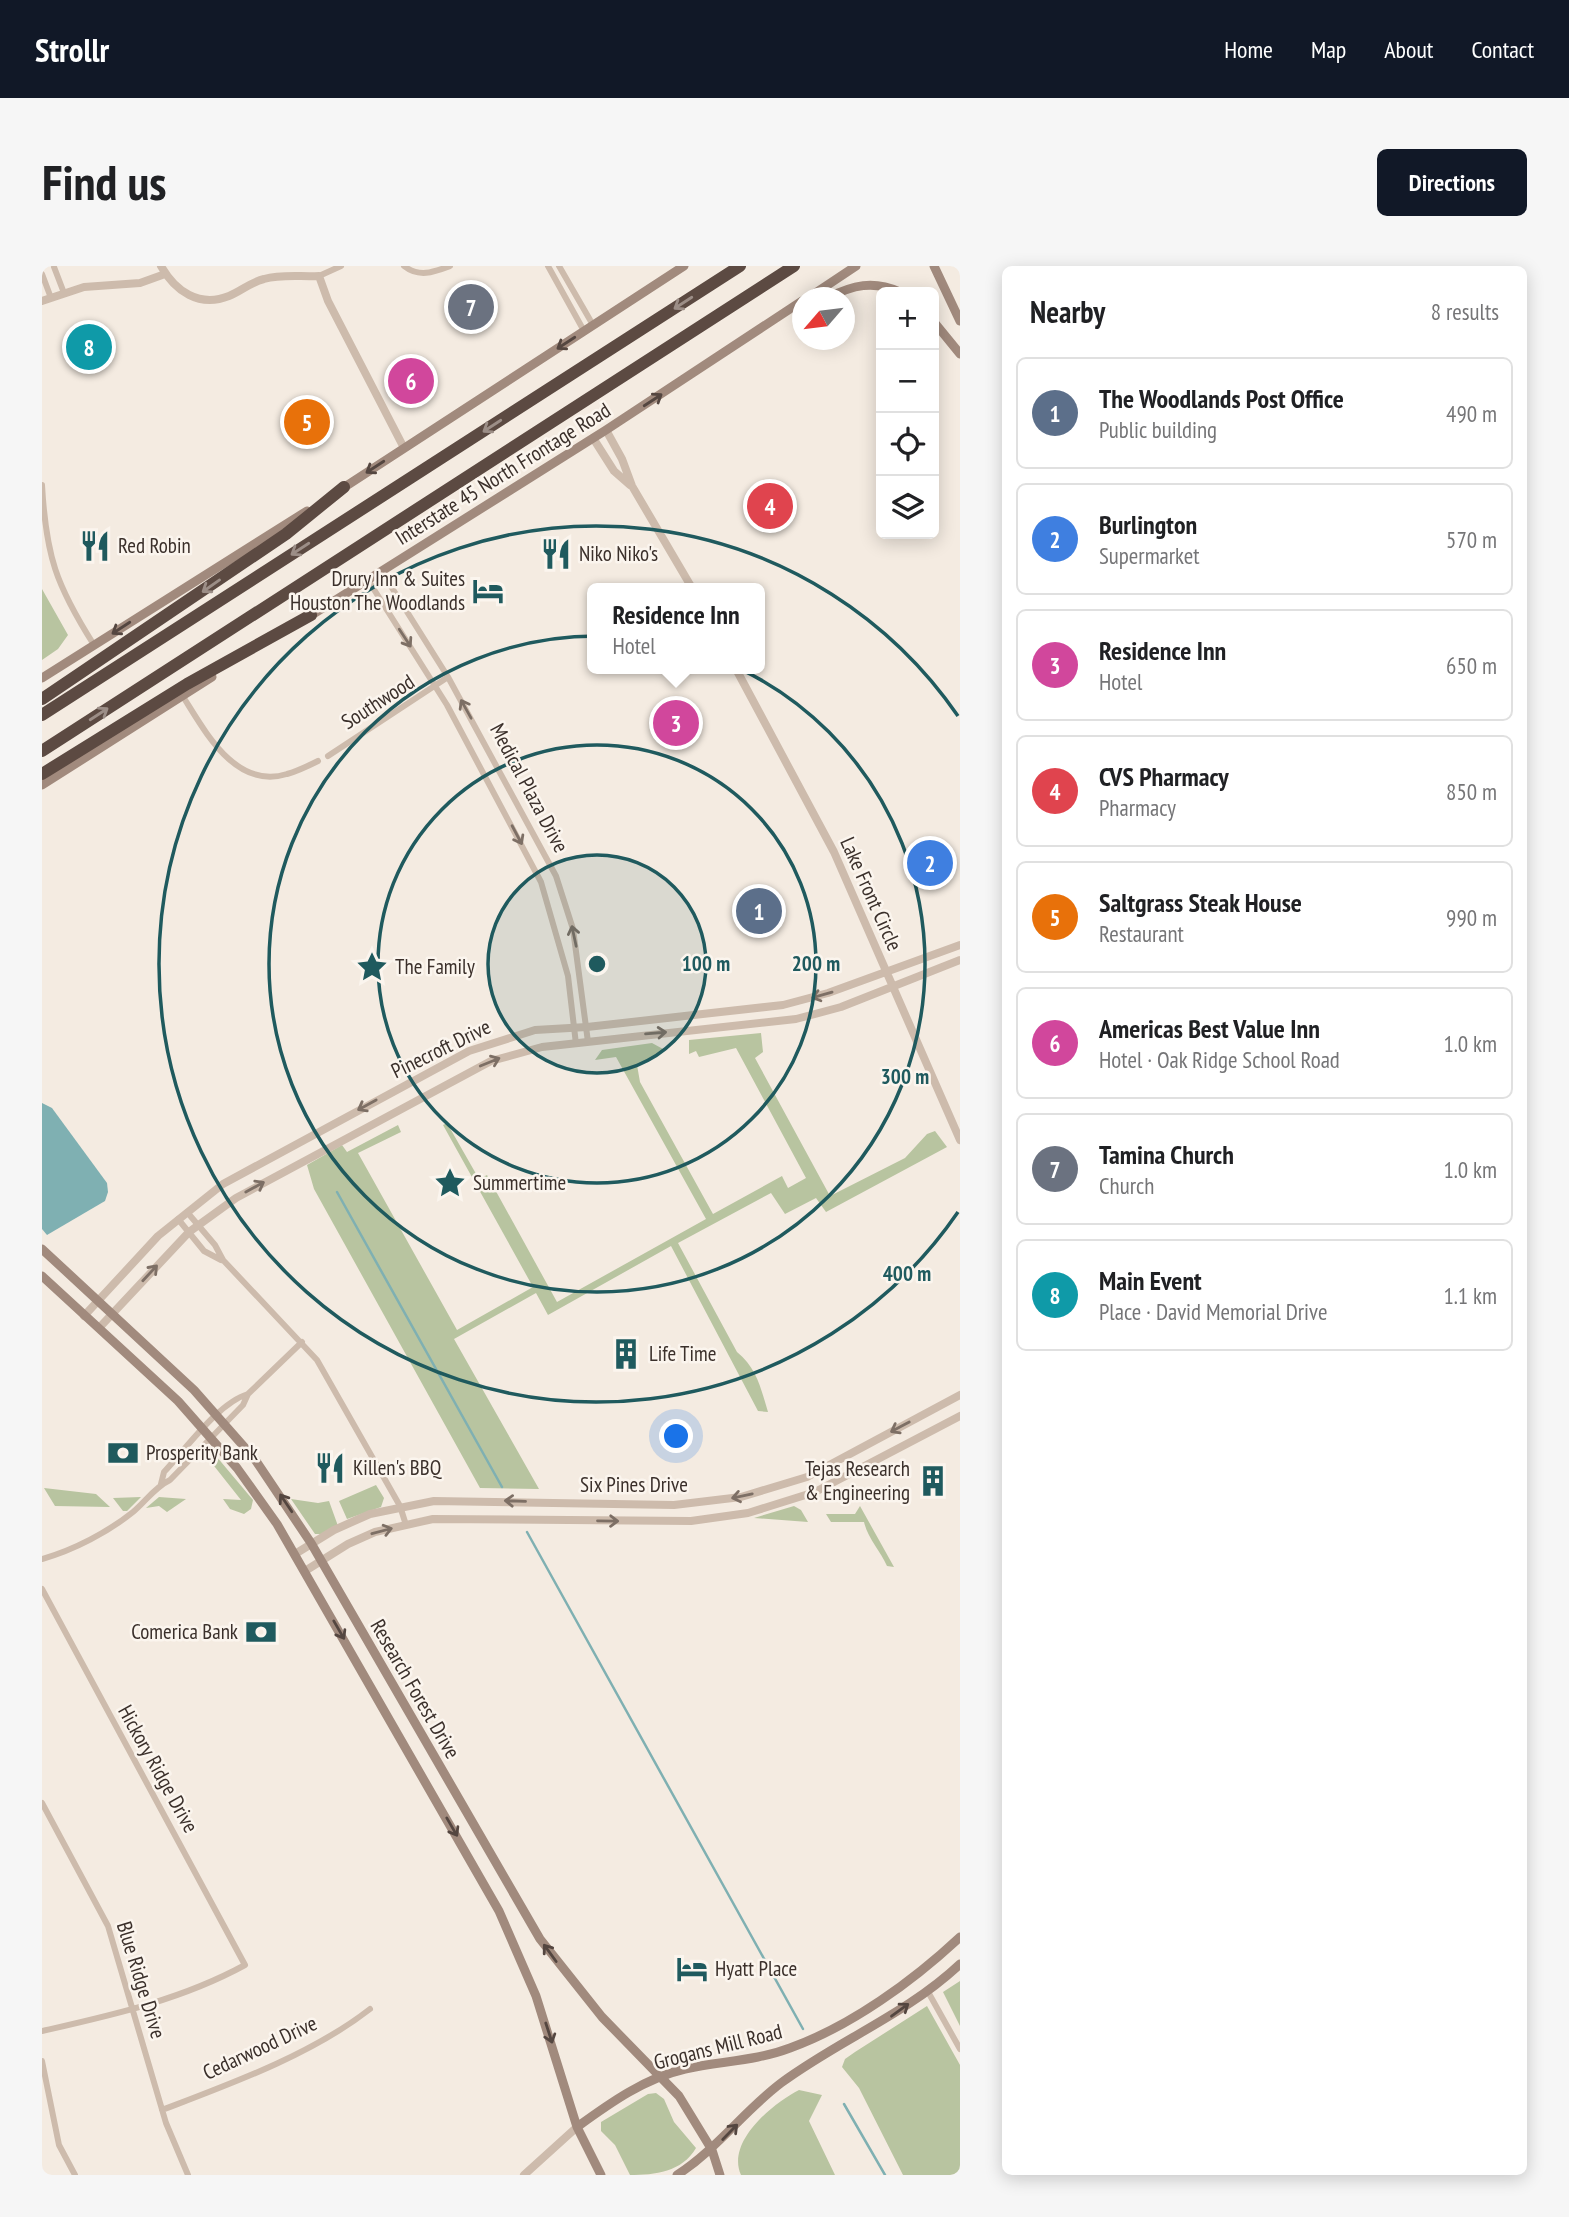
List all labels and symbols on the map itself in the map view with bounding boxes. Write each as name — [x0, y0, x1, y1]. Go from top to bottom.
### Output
pin: 7 — [448, 281, 494, 333]
north arrow — [792, 287, 855, 350]
one-way arrow — [674, 296, 693, 310]
pin: 8 — [66, 321, 112, 373]
one-way arrow — [556, 337, 576, 351]
pin: 6 — [388, 355, 434, 407]
one-way arrow — [643, 392, 662, 407]
pin: 5 — [284, 396, 330, 448]
street label: Interstate 45 North Frontage Road — [390, 396, 615, 551]
one-way arrow — [482, 419, 502, 433]
one-way arrow — [365, 460, 385, 474]
pin: 4 — [747, 480, 793, 532]
restaurant icon: Red Robin — [78, 529, 112, 563]
place label: Red Robin — [118, 532, 191, 559]
restaurant icon: Niko Niko's — [539, 537, 573, 571]
place label: Niko Niko's — [579, 540, 658, 567]
one-way arrow — [291, 542, 311, 556]
place label: Drury Inn & Suites Houston The Woodlands — [290, 565, 465, 616]
hotel icon: Drury Inn & Suites Houston The Woodlands — [471, 574, 505, 608]
one-way arrow — [201, 579, 221, 593]
one-way arrow — [111, 621, 131, 635]
one-way arrow — [398, 627, 412, 647]
street label: Southwood — [336, 668, 419, 735]
pin: 3 — [653, 697, 699, 749]
one-way arrow — [459, 699, 472, 720]
one-way arrow — [89, 707, 109, 721]
street label: Medical Plaza Drive — [484, 719, 575, 857]
one-way arrow — [510, 825, 524, 845]
street label: Lake Front Circle — [834, 833, 909, 955]
pin: 2 — [907, 837, 953, 889]
pin: 1 — [736, 885, 782, 937]
one-way arrow — [566, 925, 580, 948]
place icon: The Family — [355, 950, 389, 984]
text: 100 m — [682, 950, 730, 977]
text: 200 m — [792, 950, 840, 977]
centre of rings — [585, 952, 609, 976]
place label: The Family — [395, 953, 475, 980]
one-way arrow — [811, 989, 833, 1002]
street label: Pinecroft Drive — [387, 1013, 495, 1084]
one-way arrow — [644, 1027, 667, 1040]
one-way arrow — [478, 1055, 500, 1068]
text: 300 m — [881, 1063, 929, 1090]
one-way arrow — [358, 1099, 378, 1113]
place icon: Summertime — [433, 1166, 467, 1200]
place label: Summertime — [473, 1169, 566, 1196]
one-way arrow — [244, 1180, 265, 1194]
text: 400 m — [883, 1260, 931, 1287]
one-way arrow — [141, 1265, 158, 1282]
building icon: Life Time — [609, 1337, 643, 1371]
place label: Life Time — [649, 1340, 716, 1367]
your location — [659, 1419, 693, 1453]
one-way arrow — [890, 1421, 911, 1434]
bank icon: Prosperity Bank — [106, 1436, 140, 1470]
place label: Prosperity Bank — [146, 1439, 258, 1466]
restaurant icon: Killen's BBQ — [313, 1451, 347, 1485]
place label: Killen's BBQ — [353, 1454, 442, 1481]
place label: Tejas Research & Engineering — [805, 1455, 910, 1506]
building icon: Tejas Research & Engineering — [916, 1464, 950, 1498]
street label: Six Pines Drive — [580, 1471, 688, 1498]
one-way arrow — [731, 1489, 754, 1503]
one-way arrow — [278, 1494, 293, 1513]
one-way arrow — [504, 1494, 527, 1507]
one-way arrow — [596, 1514, 619, 1527]
one-way arrow — [370, 1524, 393, 1537]
street label: Research Forest Drive — [365, 1614, 466, 1763]
bank icon: Comerica Bank — [244, 1615, 278, 1649]
place label: Comerica Bank — [131, 1618, 238, 1645]
one-way arrow — [332, 1620, 346, 1640]
street label: Hickory Ridge Drive — [112, 1700, 205, 1837]
one-way arrow — [446, 1817, 460, 1837]
street label: Blue Ridge Drive — [111, 1918, 172, 2042]
one-way arrow — [543, 1944, 557, 1963]
hotel icon: Hyatt Place — [675, 1952, 709, 1986]
place label: Hyatt Place — [715, 1955, 797, 1982]
one-way arrow — [890, 2002, 909, 2017]
street label: Cedarwood Drive — [198, 2009, 321, 2086]
street label: Grogans Mill Road — [651, 2018, 785, 2076]
one-way arrow — [544, 2021, 556, 2043]
one-way arrow — [721, 2124, 738, 2141]

